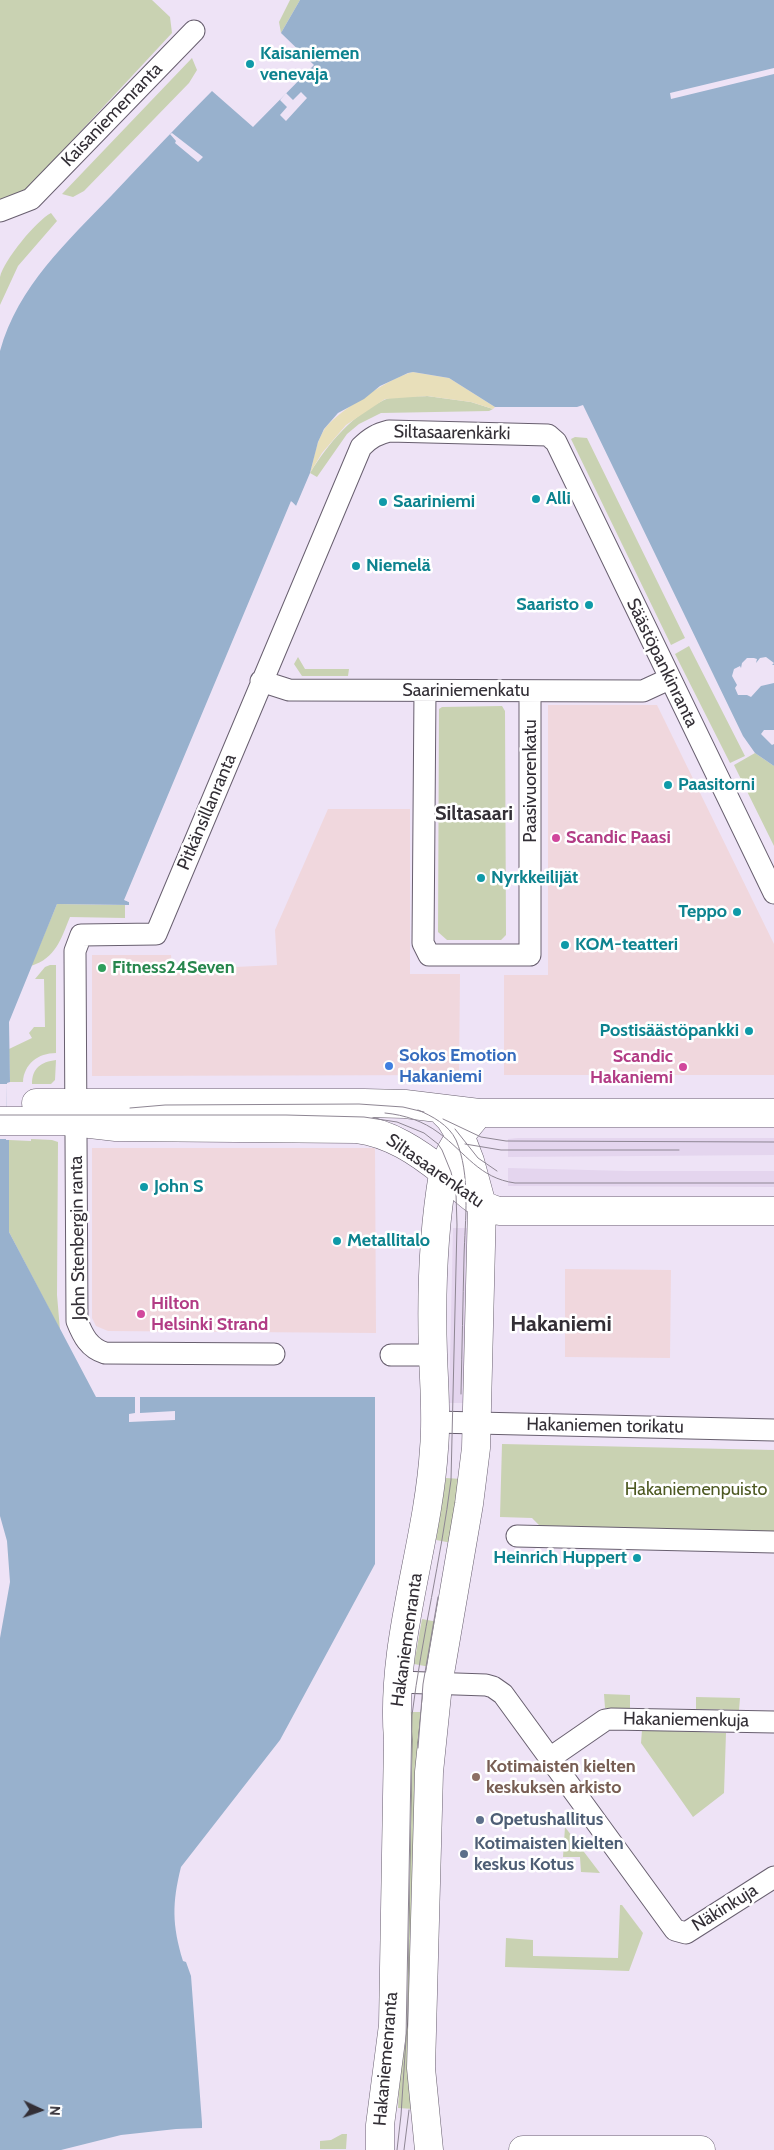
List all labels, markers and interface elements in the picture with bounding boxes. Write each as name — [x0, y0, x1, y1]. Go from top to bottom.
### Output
place label: Kaisaniemen venevaja — [260, 43, 359, 86]
marker: Kaisaniemen venevaja — [244, 58, 256, 70]
street label: Kaisaniemenranta — [57, 59, 167, 171]
street label: Siltasaarenkärki — [393, 421, 511, 445]
place label: Alli — [546, 488, 571, 510]
place label: Saariniemi — [393, 491, 475, 513]
marker: Alli — [530, 493, 542, 505]
marker: Saariniemi — [377, 496, 389, 508]
place label: Niemelä — [366, 555, 431, 577]
marker: Niemelä — [350, 560, 362, 572]
place label: Saaristo — [516, 594, 579, 616]
street label: Säästöpankinranta — [621, 595, 703, 731]
marker: Saaristo — [583, 599, 595, 611]
street label: Saariniemenkatu — [402, 680, 530, 702]
street label: Paasivuorenkatu — [520, 719, 542, 843]
street label: Pitkänsillanranta — [173, 751, 241, 873]
place label: Paasitorni — [678, 774, 755, 796]
marker: Paasitorni — [662, 779, 674, 791]
district label: Siltasaari — [435, 802, 513, 826]
place label: Scandic Paasi — [566, 827, 671, 849]
marker: Scandic Paasi — [550, 832, 562, 844]
place label: Nyrkkeilijät — [491, 867, 578, 889]
marker: Nyrkkeilijät — [475, 872, 487, 884]
place label: Teppo — [678, 901, 727, 923]
marker: Teppo — [731, 906, 743, 918]
place label: KOM-teatteri — [575, 934, 678, 956]
marker: KOM-teatteri — [559, 939, 571, 951]
place label: Fitness24Seven — [112, 957, 235, 979]
marker: Fitness24Seven — [96, 962, 108, 974]
place label: Postisäästöpankki — [600, 1020, 739, 1042]
marker: Postisäästöpankki — [743, 1025, 755, 1037]
place label: Sokos Emotion Hakaniemi — [399, 1045, 517, 1088]
place label: Scandic Hakaniemi — [590, 1046, 673, 1088]
marker: Sokos Emotion Hakaniemi — [383, 1060, 395, 1072]
marker: Scandic Hakaniemi — [677, 1061, 689, 1073]
street label: Siltasaarenkatu — [382, 1129, 488, 1213]
street label: John Stenbergin ranta — [66, 1156, 90, 1320]
place label: John S — [154, 1176, 203, 1198]
marker: John S — [138, 1181, 150, 1193]
place label: Metallitalo — [347, 1230, 430, 1252]
marker: Metallitalo — [331, 1235, 343, 1247]
place label: Hilton Helsinki Strand — [151, 1293, 268, 1336]
marker: Hilton Helsinki Strand — [135, 1308, 147, 1320]
district label: Hakaniemi — [510, 1312, 612, 1338]
street label: Hakaniemen torikatu — [526, 1414, 684, 1438]
park label: Hakaniemenpuisto — [625, 1479, 767, 1501]
place label: Heinrich Huppert — [493, 1547, 627, 1569]
marker: Heinrich Huppert — [631, 1552, 643, 1564]
street label: Hakaniemenranta — [387, 1572, 427, 1708]
street label: Hakaniemenkuja — [623, 1708, 749, 1732]
place label: Kotimaisten kielten keskuksen arkisto — [486, 1756, 636, 1798]
marker: Kotimaisten kielten keskuksen arkisto — [470, 1771, 482, 1783]
place label: Opetushallitus — [490, 1809, 603, 1831]
marker: Opetushallitus — [474, 1814, 486, 1826]
place label: Kotimaisten kielten keskus Kotus — [474, 1833, 624, 1876]
marker: Kotimaisten kielten keskus Kotus — [458, 1848, 470, 1860]
street label: Näkinkuja — [688, 1879, 762, 1937]
street label: Hakaniemenranta — [369, 1991, 403, 2127]
north arrow — [15, 2085, 65, 2135]
text: N — [46, 2105, 64, 2116]

